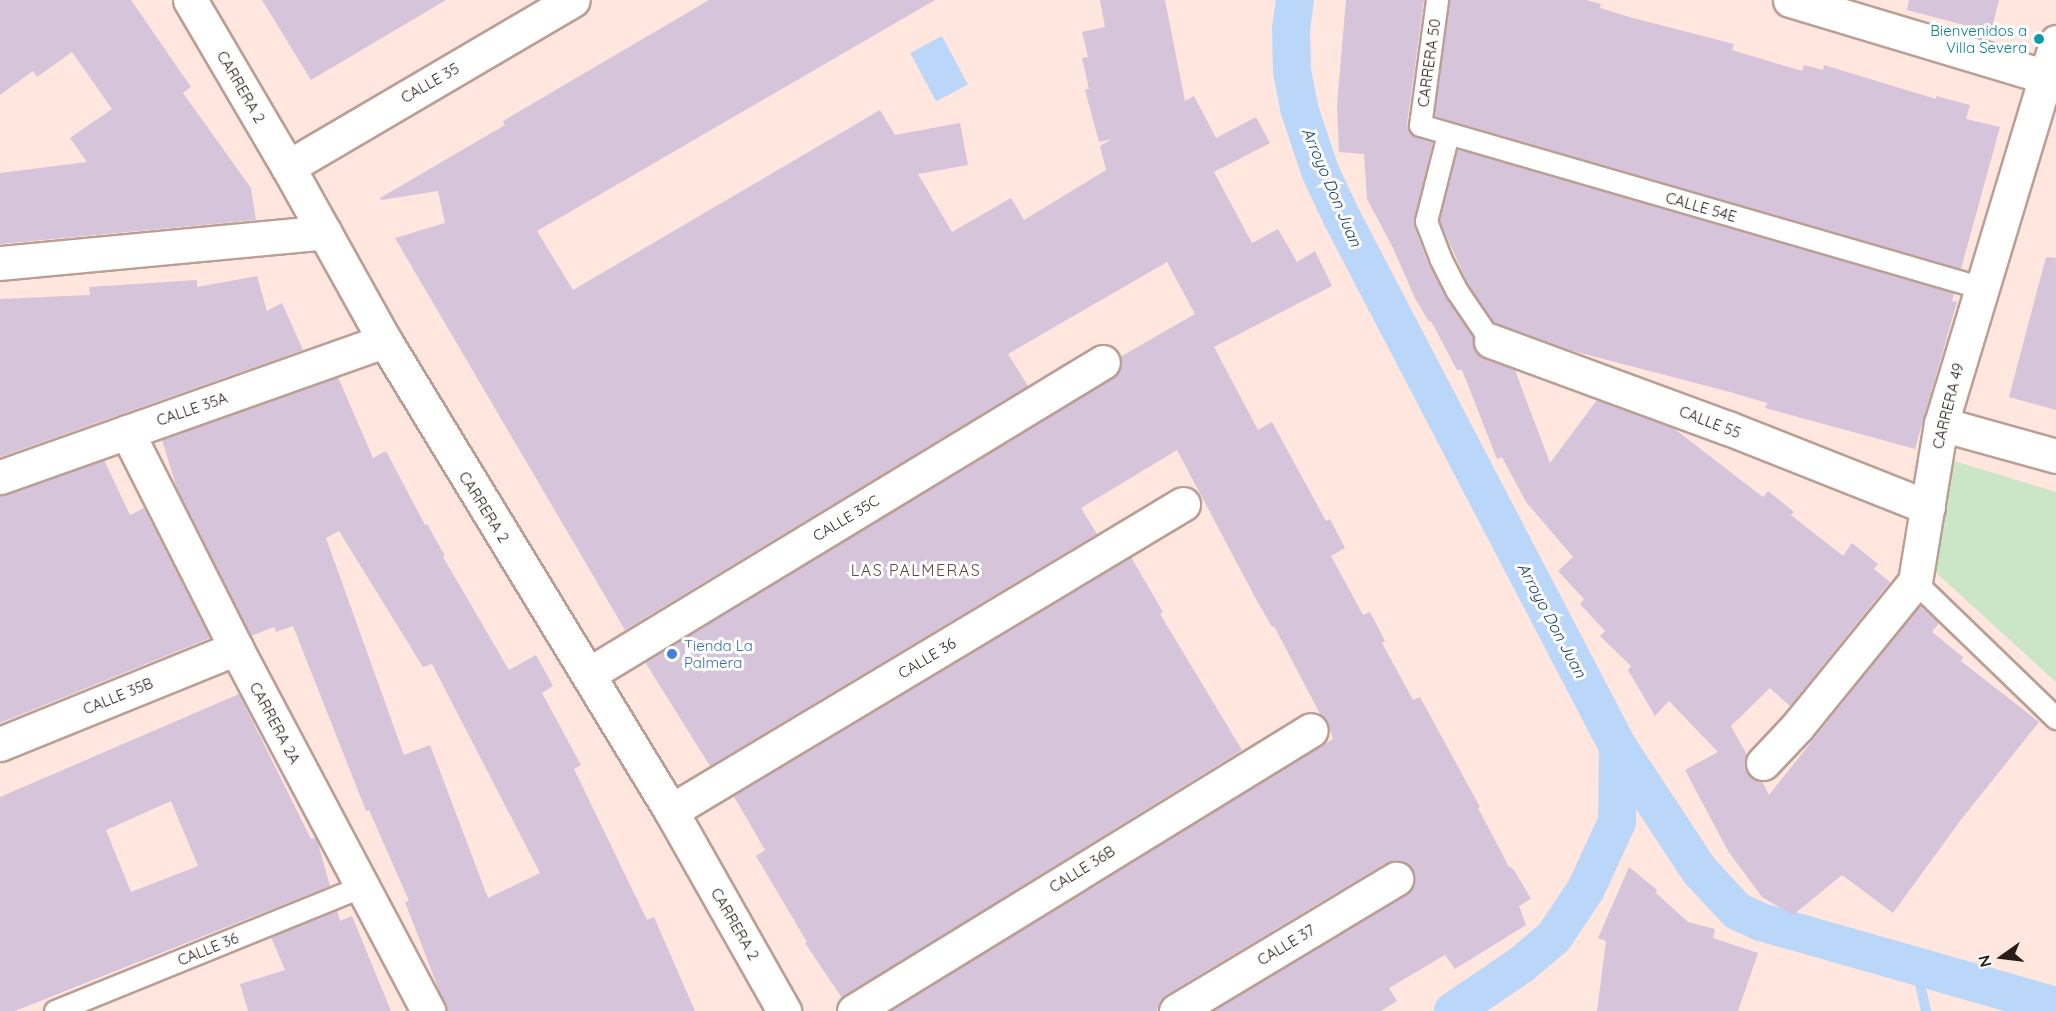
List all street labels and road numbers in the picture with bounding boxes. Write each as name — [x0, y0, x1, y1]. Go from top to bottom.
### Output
street label: CARRERA 50 — [1414, 18, 1444, 108]
street label: CARRERA 2 — [213, 48, 269, 126]
street label: CALLE 35 — [398, 59, 462, 107]
street label: CALLE 54E — [1664, 188, 1738, 226]
street label: CARRERA 49 — [1929, 361, 1967, 451]
street label: CALLE 35A — [154, 388, 230, 430]
street label: CALLE 55 — [1677, 402, 1743, 442]
street label: CARRERA 2 — [455, 468, 513, 546]
street label: CALLE 35C — [810, 491, 882, 545]
street label: CALLE 36 — [895, 634, 959, 682]
street label: CALLE 35B — [80, 674, 156, 718]
street label: CARRERA 2A — [246, 679, 304, 767]
street label: CALLE 36B — [1046, 842, 1118, 896]
street label: CARRERA 2 — [707, 885, 763, 963]
street label: CALLE 37 — [1254, 921, 1318, 969]
street label: CALLE 36 — [175, 929, 241, 969]

